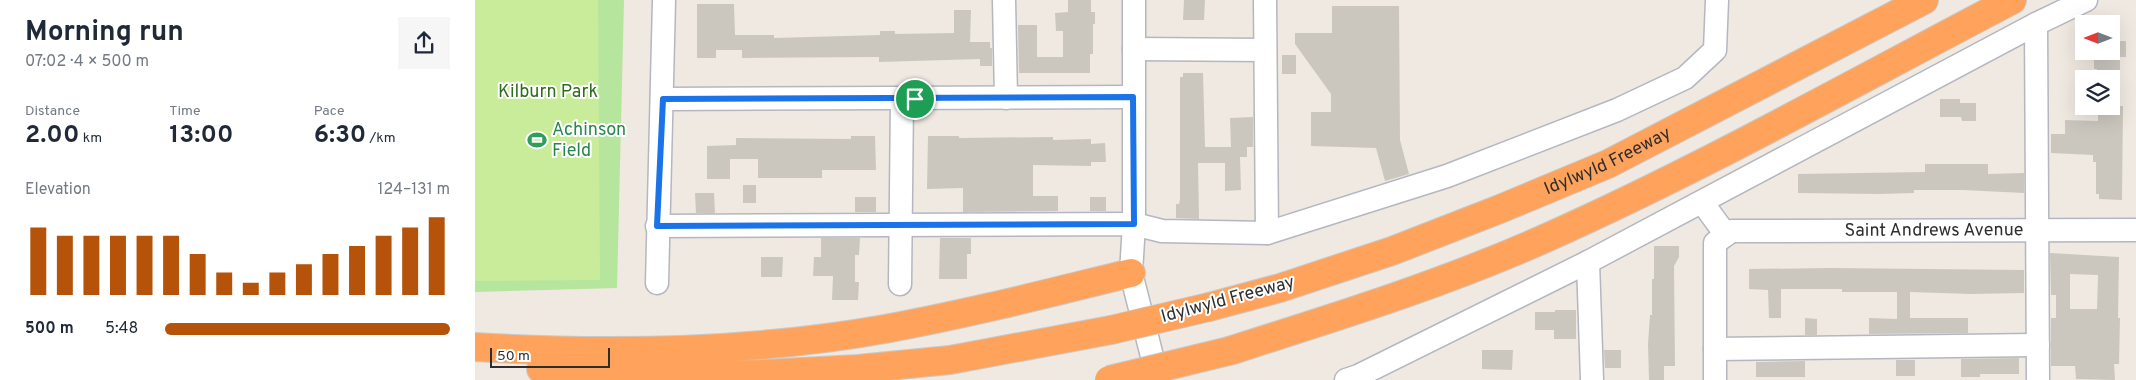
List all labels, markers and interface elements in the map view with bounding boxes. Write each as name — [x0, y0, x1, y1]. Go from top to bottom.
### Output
text: Morning run — [25, 15, 184, 51]
north arrow — [2075, 15, 2120, 60]
map controls — [2075, 15, 2120, 115]
button: share — [398, 17, 450, 69]
text: 07:02 · 4 × 500 m — [25, 52, 149, 72]
button: layers — [2075, 70, 2120, 115]
pin — [894, 78, 936, 120]
park label: Kilburn Park — [498, 81, 598, 104]
icon: arrive — [901, 85, 929, 113]
text: Distance — [25, 103, 80, 120]
text: Time — [169, 103, 201, 120]
text: Pace — [314, 103, 344, 120]
place label: Achinson Field — [552, 119, 626, 163]
text: 2.00 — [25, 120, 79, 152]
text: 13:00 — [169, 120, 233, 152]
text: 6:30 — [314, 120, 366, 152]
street label: Idylwyld Freeway — [1541, 122, 1675, 201]
sports icon: Achinson Field — [526, 129, 548, 151]
text: km — [79, 130, 102, 147]
text: /km — [366, 130, 396, 147]
text: Elevation — [25, 180, 91, 200]
text: 124–131 m — [377, 180, 450, 200]
street label: Saint Andrews Avenue — [1845, 219, 2023, 242]
street label: Idylwyld Freeway — [1159, 271, 1297, 329]
text: 500 m — [25, 319, 74, 339]
text: 5:48 — [105, 319, 138, 339]
scale bar — [490, 345, 610, 368]
text: 50 m — [497, 348, 530, 365]

